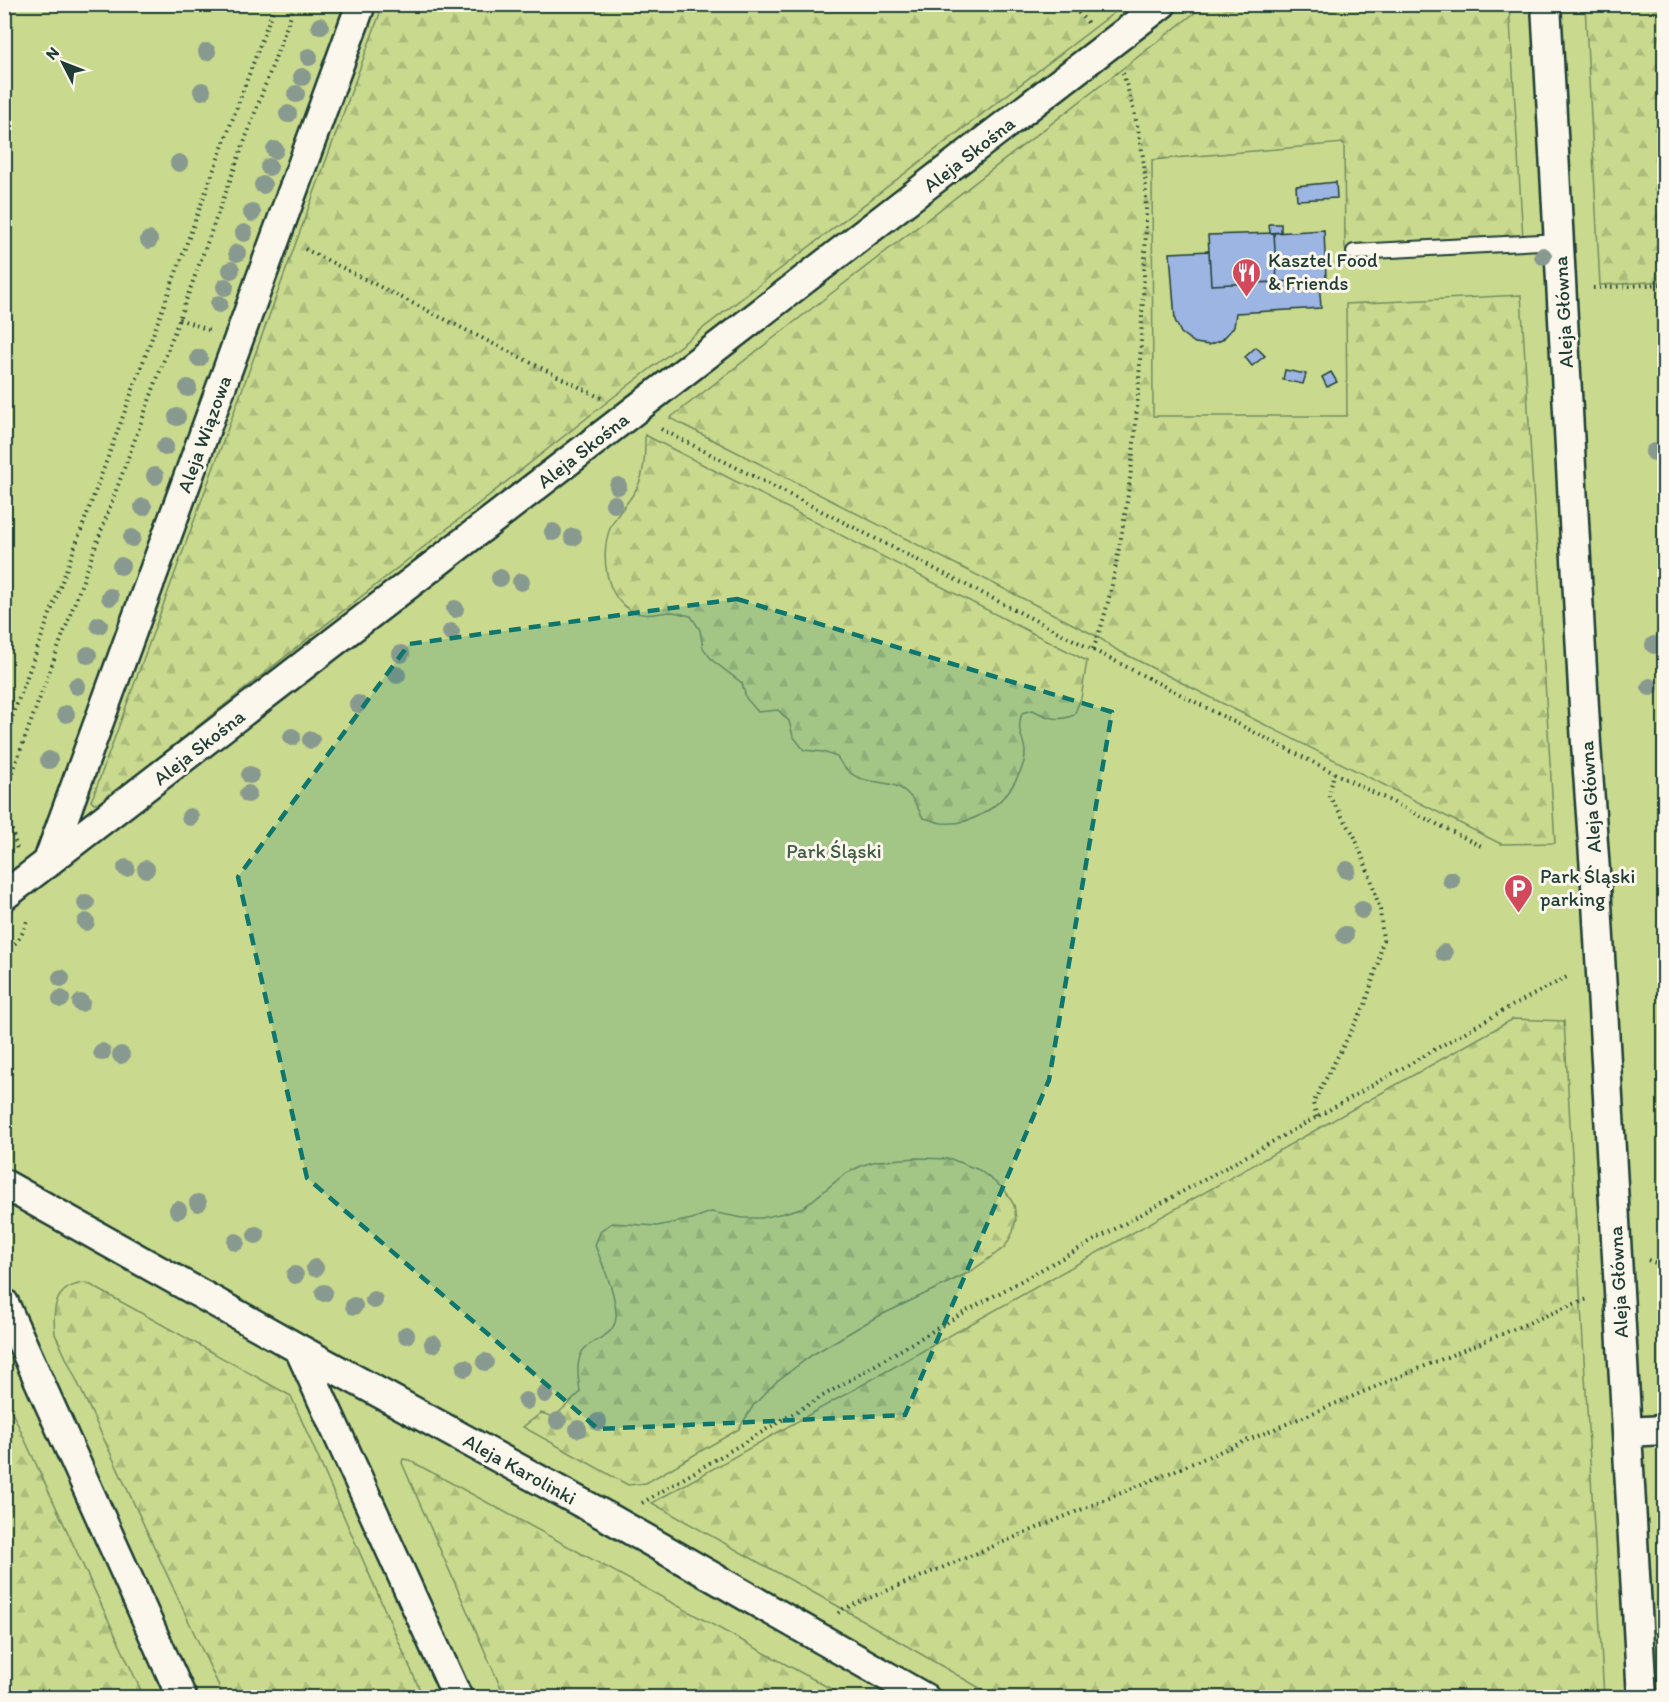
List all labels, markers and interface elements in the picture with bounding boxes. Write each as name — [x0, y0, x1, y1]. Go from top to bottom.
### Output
north arrow — [33, 33, 93, 93]
text: N — [42, 43, 63, 64]
street label: Aleja Skośna — [918, 110, 1020, 197]
place label: Kasztel Food & Friends — [1268, 248, 1378, 295]
street label: Aleja Główna — [1548, 255, 1578, 369]
restaurant icon: Kasztel Food & Friends — [1231, 256, 1263, 298]
street label: Aleja Wiązowa — [172, 372, 236, 496]
street label: Aleja Skośna — [532, 406, 634, 493]
street label: Aleja Skośna — [148, 703, 250, 790]
street label: Aleja Główna — [1574, 740, 1606, 854]
park label: Park Śląski — [786, 839, 882, 863]
place label: Park Śląski parking — [1540, 864, 1635, 911]
parking icon: Park Śląski parking — [1503, 872, 1535, 914]
street label: Aleja Główna — [1603, 1225, 1633, 1339]
street label: Aleja Karolinki — [459, 1428, 581, 1510]

